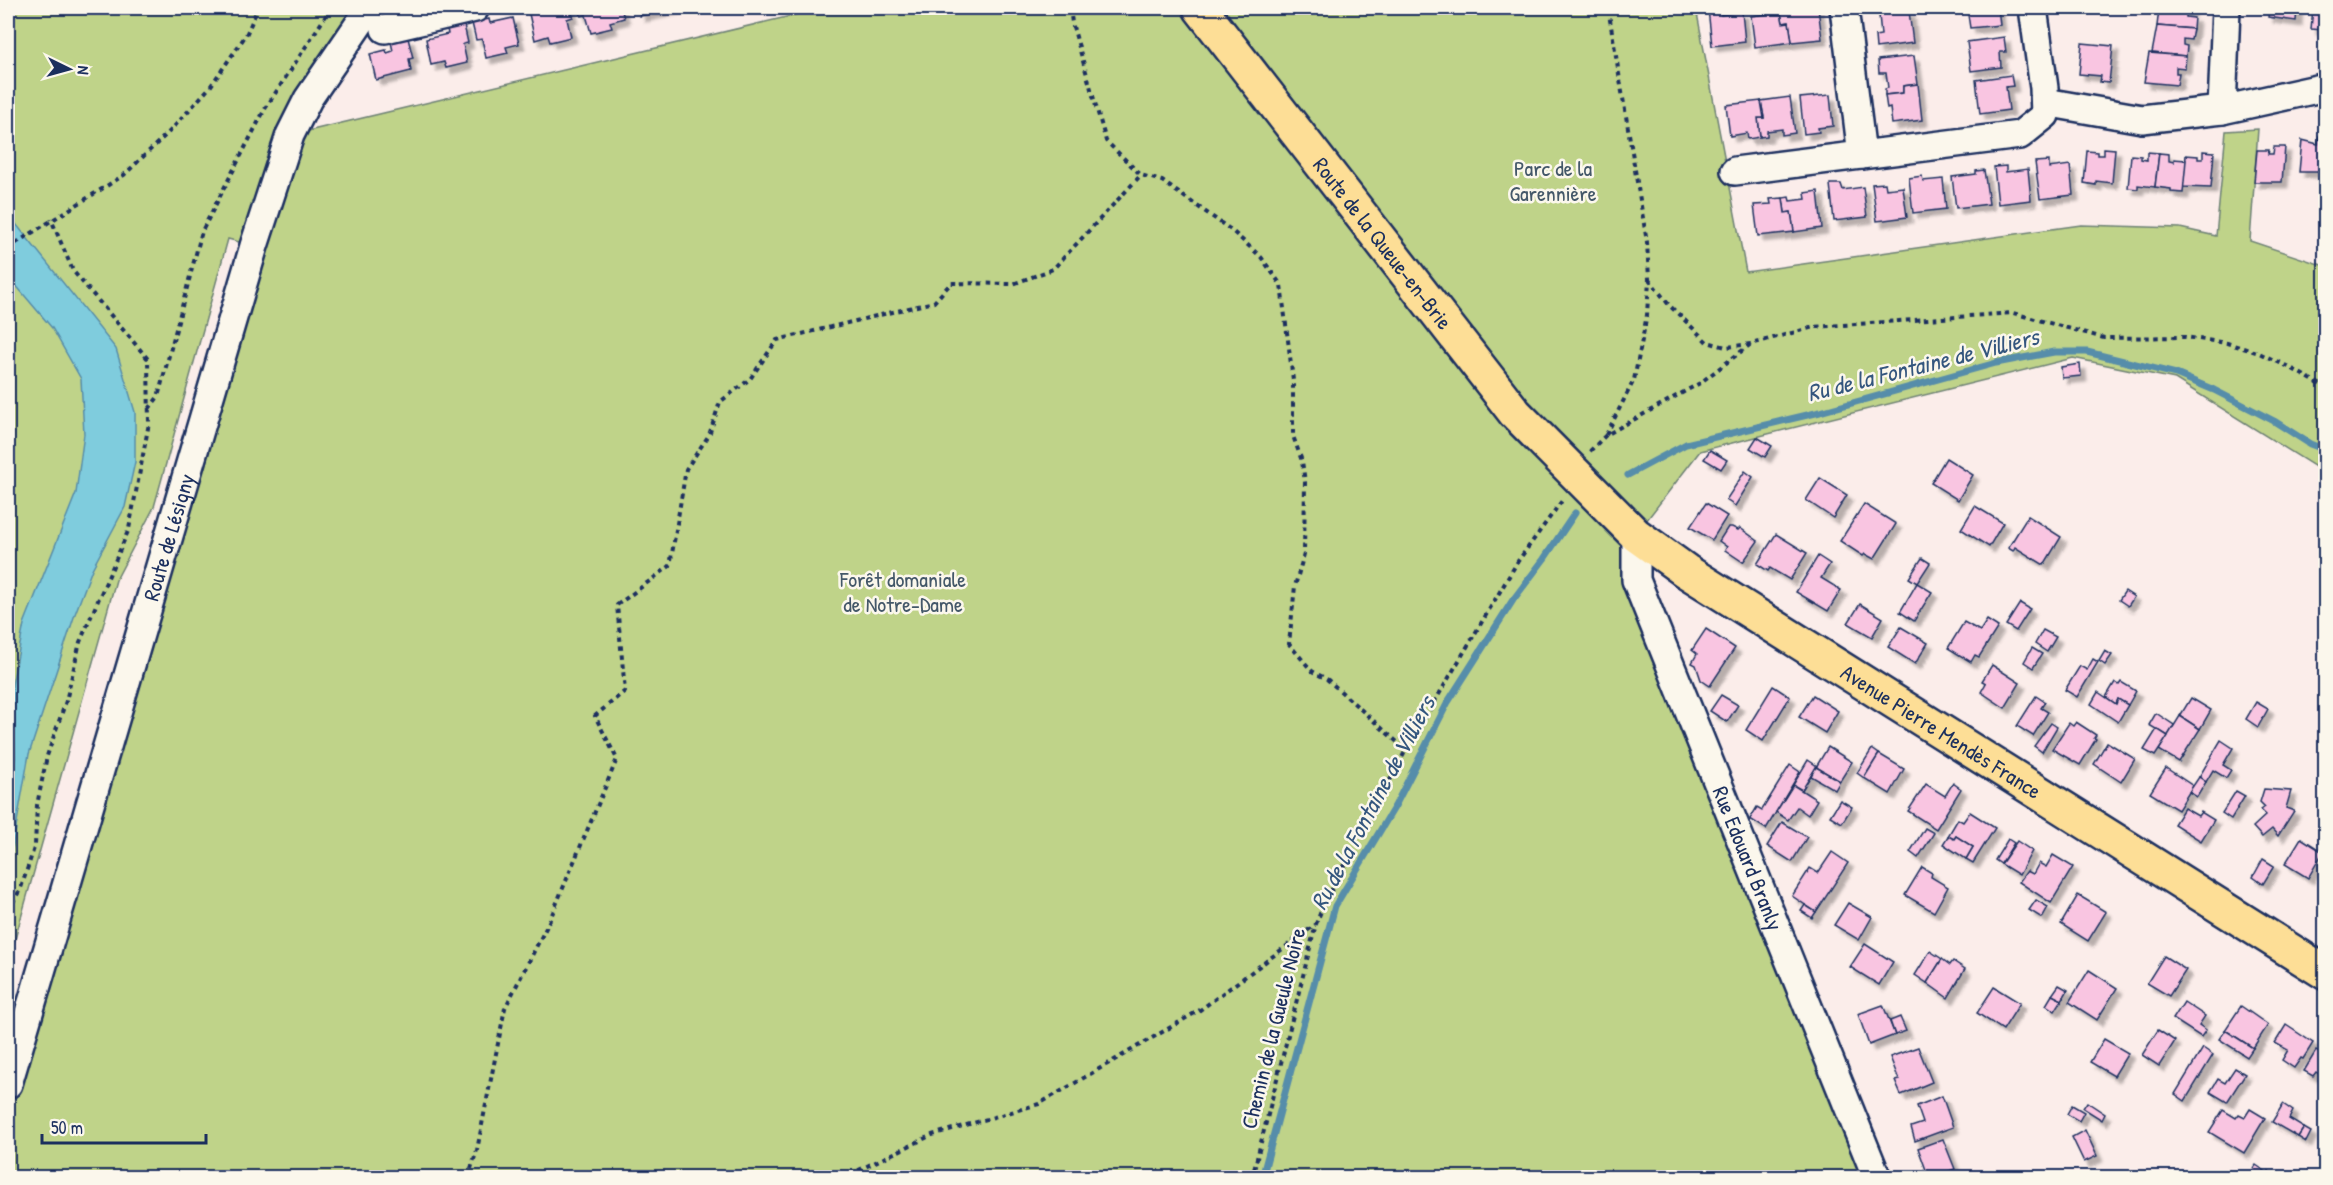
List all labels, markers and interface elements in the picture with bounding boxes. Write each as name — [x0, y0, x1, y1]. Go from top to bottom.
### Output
north arrow — [39, 39, 99, 99]
text: N — [73, 65, 95, 76]
street label: Route de la Queue-en-Brie — [1307, 151, 1460, 336]
park label: Parc de la Garennière — [1509, 153, 1597, 208]
water label: Ru de la Fontaine de Villiers — [1804, 319, 2044, 408]
street label: Route de Lésigny — [136, 470, 201, 604]
park label: Forêt domaniale de Notre-Dame — [839, 564, 966, 619]
street label: Avenue Pierre Mendès France — [1835, 657, 2047, 806]
water label: Ru de la Fontaine de Villiers — [1302, 688, 1443, 915]
street label: Rue Edouard Branly — [1706, 782, 1791, 935]
street label: Chemin de la Gueule Noire — [1234, 924, 1313, 1132]
scale bar — [42, 1107, 206, 1145]
text: 50 m — [51, 1115, 83, 1140]

